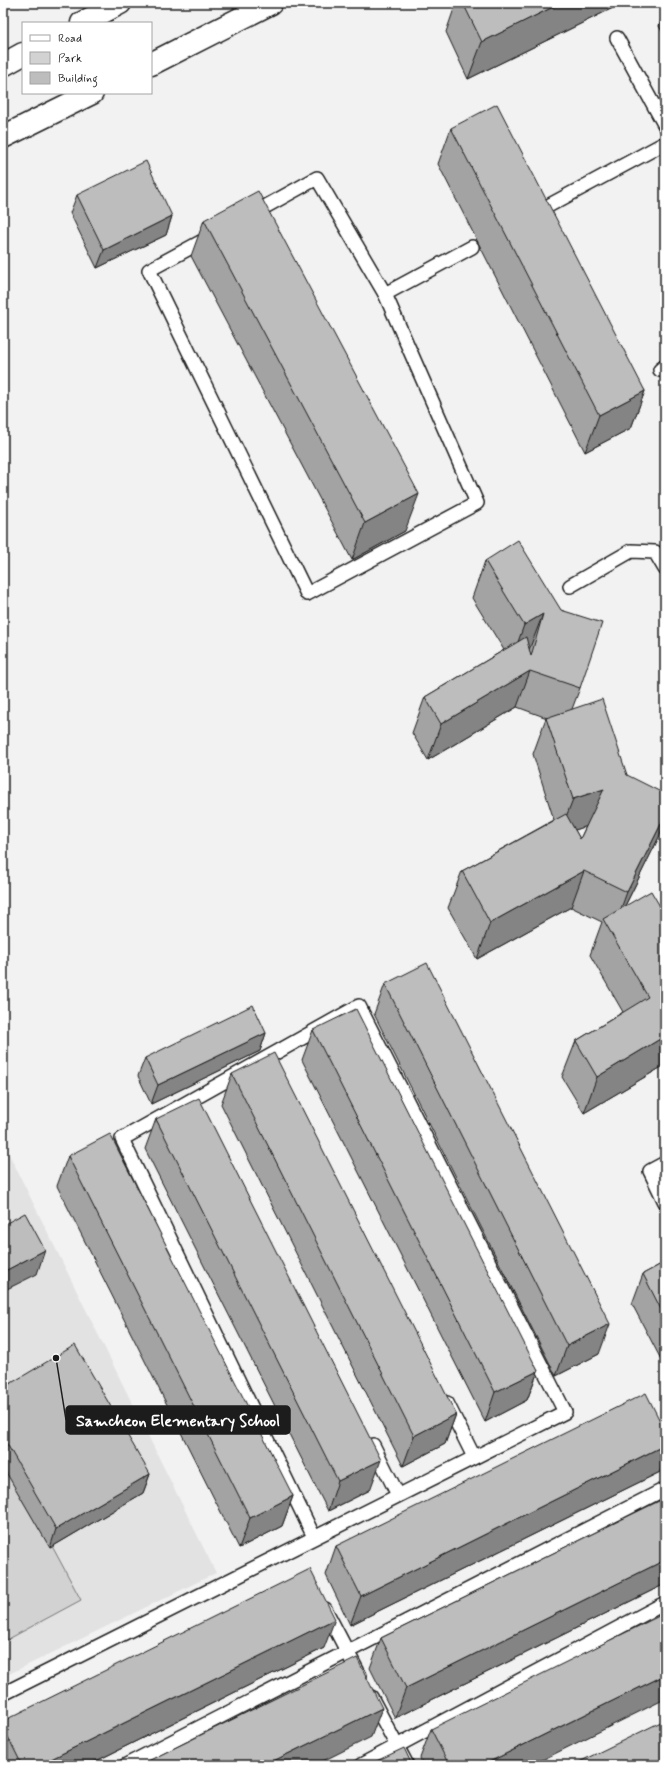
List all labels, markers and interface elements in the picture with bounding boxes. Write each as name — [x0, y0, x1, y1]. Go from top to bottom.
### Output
legend — [22, 22, 152, 94]
text: Road — [58, 31, 82, 47]
text: Park — [58, 51, 82, 67]
text: Building — [58, 71, 98, 88]
callout: Samcheon Elementary School — [66, 1406, 290, 1434]
text: Samcheon Elementary School — [76, 1411, 280, 1432]

